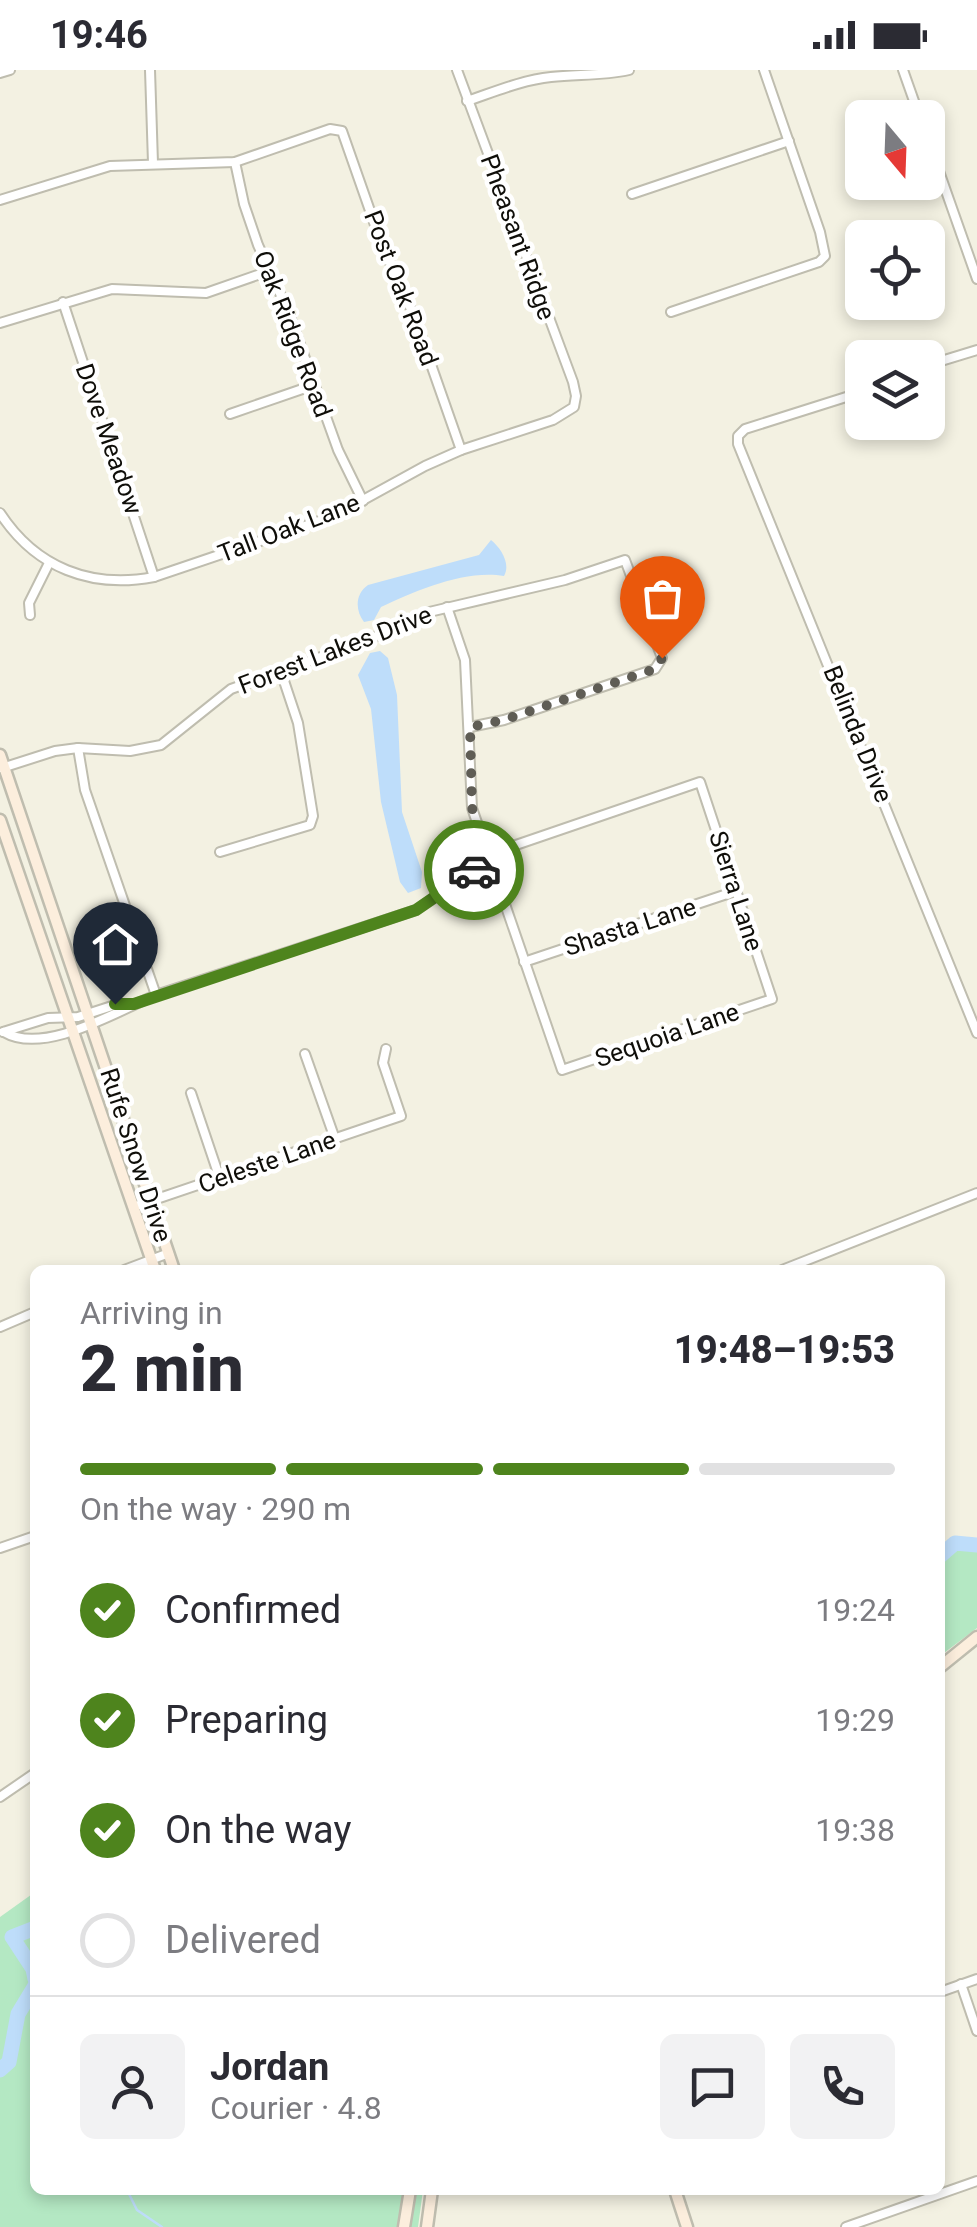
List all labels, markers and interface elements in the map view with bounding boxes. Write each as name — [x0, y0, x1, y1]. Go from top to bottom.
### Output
text: 19:46 — [50, 13, 148, 57]
north arrow — [845, 100, 945, 200]
map controls — [845, 100, 945, 440]
street label: Pheasant Ridge — [475, 150, 561, 324]
street label: Post Oak Road — [358, 206, 444, 370]
button: locate — [845, 220, 945, 320]
street label: Oak Ridge Road — [248, 247, 338, 421]
button: layers — [845, 340, 945, 440]
street label: Dove Meadow — [70, 360, 148, 518]
street label: Tall Oak Lane — [214, 488, 364, 568]
pin — [620, 556, 705, 659]
icon: bag — [635, 571, 690, 626]
street label: Forest Lakes Drive — [234, 600, 436, 700]
street label: Belinda Drive — [817, 661, 899, 807]
courier — [424, 820, 524, 920]
street label: Sierra Lane — [703, 827, 769, 955]
icon: car — [447, 843, 502, 898]
street label: Shasta Lane — [560, 892, 700, 962]
pin — [73, 902, 158, 1005]
icon: home — [88, 917, 143, 972]
street label: Sequoia Lane — [591, 997, 743, 1073]
street label: Rufe Snow Drive — [94, 1064, 178, 1246]
street label: Celeste Lane — [194, 1125, 340, 1199]
text: Arriving in — [80, 1294, 223, 1332]
text: 19:48–19:53 — [674, 1328, 895, 1372]
text: 2 min — [80, 1331, 244, 1407]
text: On the way · 290 m — [80, 1490, 351, 1528]
icon: check — [80, 1583, 135, 1638]
text: Confirmed — [165, 1588, 341, 1632]
text: 19:24 — [815, 1591, 895, 1629]
icon: check — [80, 1693, 135, 1748]
text: Preparing — [165, 1698, 328, 1742]
text: 19:29 — [815, 1701, 895, 1739]
icon: check — [80, 1803, 135, 1858]
text: On the way — [165, 1808, 351, 1852]
text: 19:38 — [815, 1811, 895, 1849]
text: Delivered — [165, 1918, 321, 1962]
button: person — [80, 2034, 185, 2139]
button: chat — [660, 2034, 765, 2139]
button: phone — [790, 2034, 895, 2139]
text: Jordan — [210, 2045, 329, 2089]
text: Courier · 4.8 — [210, 2089, 382, 2127]

